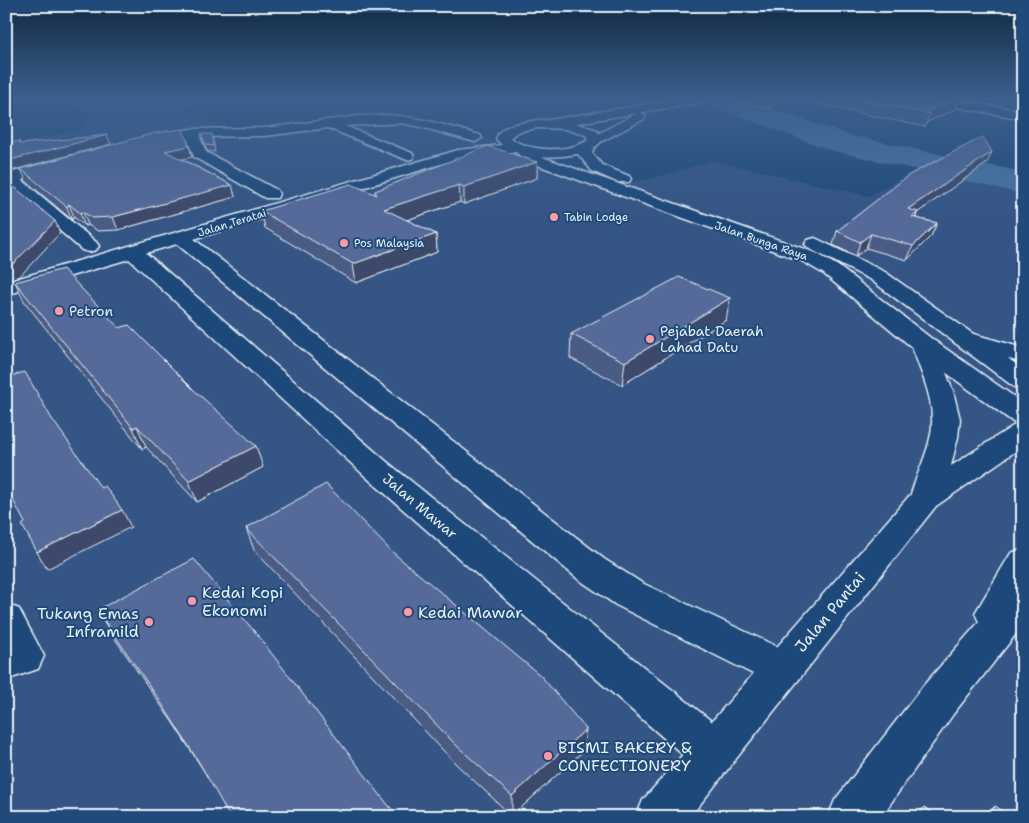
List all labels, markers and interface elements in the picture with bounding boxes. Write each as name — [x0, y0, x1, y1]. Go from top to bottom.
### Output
street label: Jalan Teratai — [196, 205, 268, 241]
place label: Tabin Lodge — [564, 210, 628, 225]
marker: Tabin Lodge — [548, 211, 560, 223]
street label: Jalan Bunga Raya — [712, 218, 810, 264]
place label: Pos Malaysia — [354, 236, 424, 251]
marker: Pos Malaysia — [338, 237, 350, 249]
place label: Petron — [69, 302, 114, 320]
marker: Petron — [53, 305, 65, 317]
place label: Pejabat Daerah Lahad Datu — [660, 322, 764, 356]
marker: Pejabat Daerah Lahad Datu — [644, 333, 656, 345]
street label: Jalan Mawar — [379, 470, 461, 543]
street label: Jalan Pantai — [790, 568, 870, 656]
place label: Kedai Kopi Ekonomi — [202, 582, 283, 621]
marker: Kedai Kopi Ekonomi — [186, 595, 198, 607]
place label: Kedai Mawar — [418, 602, 523, 623]
place label: Tukang Emas Inframild — [37, 603, 139, 642]
marker: Kedai Mawar — [402, 606, 414, 618]
marker: Tukang Emas Inframild — [143, 616, 155, 628]
place label: BISMI BAKERY & CONFECTIONERY — [558, 737, 692, 776]
marker: BISMI BAKERY & CONFECTIONERY — [542, 750, 554, 762]

